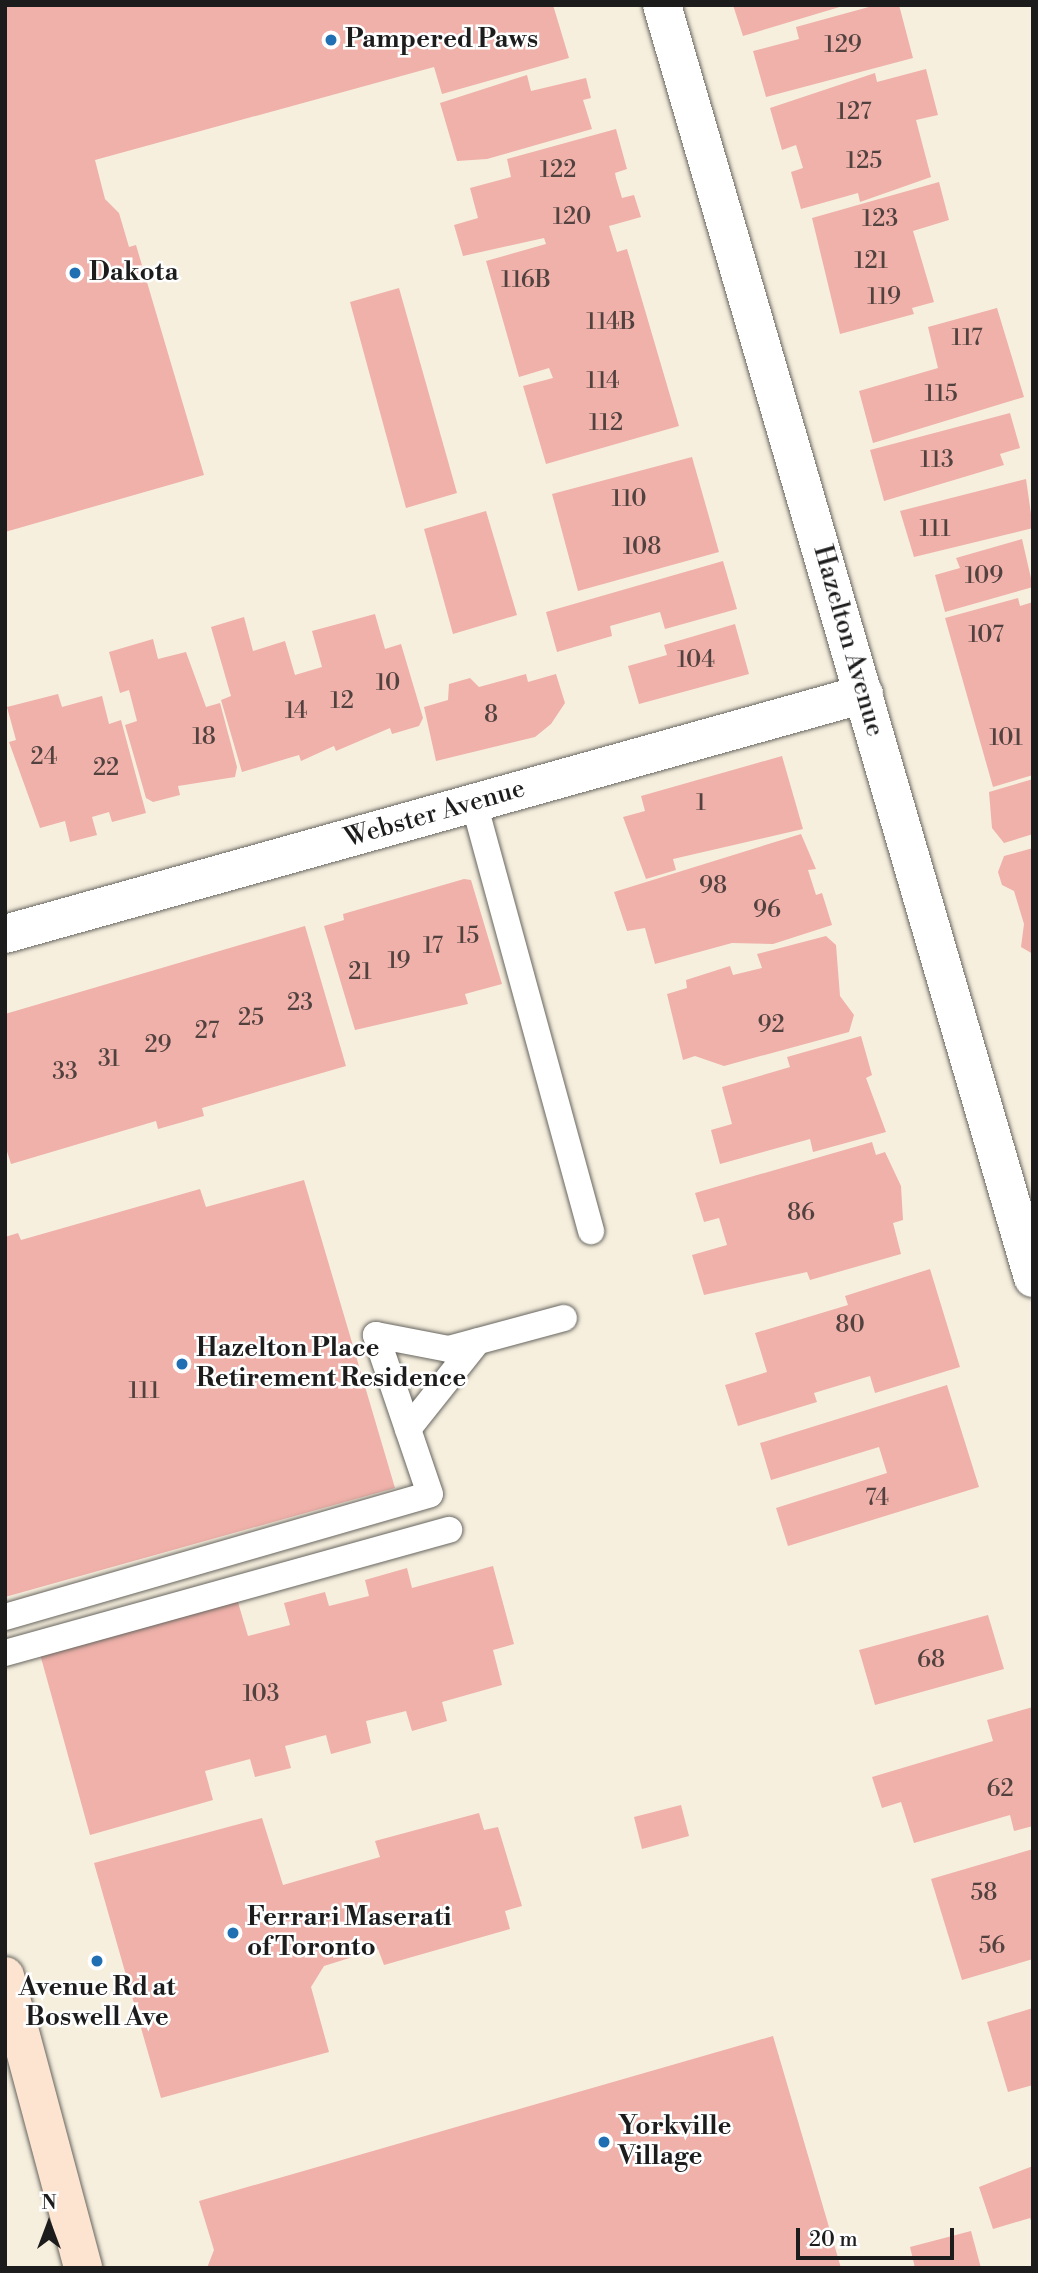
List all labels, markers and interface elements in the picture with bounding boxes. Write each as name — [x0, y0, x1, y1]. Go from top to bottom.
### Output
place label: Pampered Paws — [345, 24, 538, 56]
house number: 129 — [824, 31, 862, 59]
marker: Pampered Paws — [323, 32, 339, 48]
house number: 127 — [837, 98, 871, 126]
house number: 125 — [846, 147, 882, 175]
house number: 122 — [540, 156, 576, 184]
house number: 120 — [553, 203, 591, 231]
house number: 123 — [862, 205, 898, 233]
house number: 121 — [854, 247, 888, 275]
place label: Dakota — [89, 257, 179, 289]
marker: Dakota — [67, 265, 83, 281]
house number: 116B — [501, 266, 551, 294]
house number: 119 — [867, 283, 901, 311]
house number: 114B — [586, 308, 636, 336]
house number: 117 — [952, 324, 982, 352]
house number: 114 — [586, 367, 620, 395]
house number: 115 — [924, 380, 958, 408]
house number: 112 — [589, 409, 623, 437]
house number: 113 — [920, 446, 954, 474]
house number: 110 — [611, 485, 647, 513]
house number: 111 — [919, 515, 951, 543]
house number: 108 — [623, 533, 661, 561]
street label: Hazelton Avenue — [806, 542, 890, 740]
house number: 109 — [965, 562, 1003, 590]
house number: 107 — [968, 621, 1004, 649]
house number: 104 — [677, 646, 715, 674]
house number: 10 — [376, 669, 400, 697]
house number: 12 — [330, 687, 354, 715]
house number: 14 — [285, 697, 307, 725]
house number: 8 — [484, 701, 498, 729]
house number: 18 — [192, 723, 216, 751]
house number: 101 — [989, 724, 1023, 752]
house number: 24 — [31, 743, 57, 771]
house number: 22 — [93, 754, 119, 782]
street label: Webster Avenue — [341, 773, 529, 855]
house number: 1 — [696, 789, 706, 817]
house number: 98 — [699, 872, 727, 900]
house number: 96 — [753, 896, 781, 924]
house number: 15 — [457, 922, 479, 950]
house number: 17 — [423, 932, 443, 960]
house number: 19 — [387, 947, 411, 975]
house number: 21 — [348, 958, 372, 986]
house number: 23 — [287, 989, 313, 1017]
house number: 25 — [238, 1004, 264, 1032]
house number: 92 — [757, 1011, 785, 1039]
house number: 27 — [195, 1017, 219, 1045]
house number: 29 — [144, 1031, 172, 1059]
house number: 31 — [98, 1045, 120, 1073]
house number: 33 — [52, 1058, 78, 1086]
house number: 86 — [787, 1199, 815, 1227]
house number: 80 — [835, 1311, 865, 1339]
place label: Hazelton Place Retirement Residence — [196, 1333, 466, 1394]
marker: Hazelton Place Retirement Residence — [174, 1356, 190, 1372]
house number: 111 — [128, 1377, 160, 1405]
house number: 74 — [865, 1484, 889, 1512]
house number: 68 — [917, 1646, 945, 1674]
house number: 103 — [242, 1680, 280, 1708]
house number: 62 — [986, 1775, 1014, 1803]
house number: 58 — [971, 1879, 997, 1907]
place label: Ferrari Maserati of Toronto — [247, 1902, 451, 1964]
marker: Ferrari Maserati of Toronto — [225, 1925, 241, 1941]
house number: 56 — [979, 1932, 1005, 1960]
marker: Avenue Rd at Boswell Ave — [89, 1953, 105, 1969]
place label: Avenue Rd at Boswell Ave — [18, 1972, 176, 2034]
place label: Yorkville Village — [618, 2111, 731, 2172]
marker: Yorkville Village — [596, 2134, 612, 2150]
north arrow — [14, 2189, 84, 2259]
text: N — [41, 2191, 57, 2215]
scale bar — [800, 2214, 958, 2258]
text: 20 m — [809, 2227, 858, 2253]

